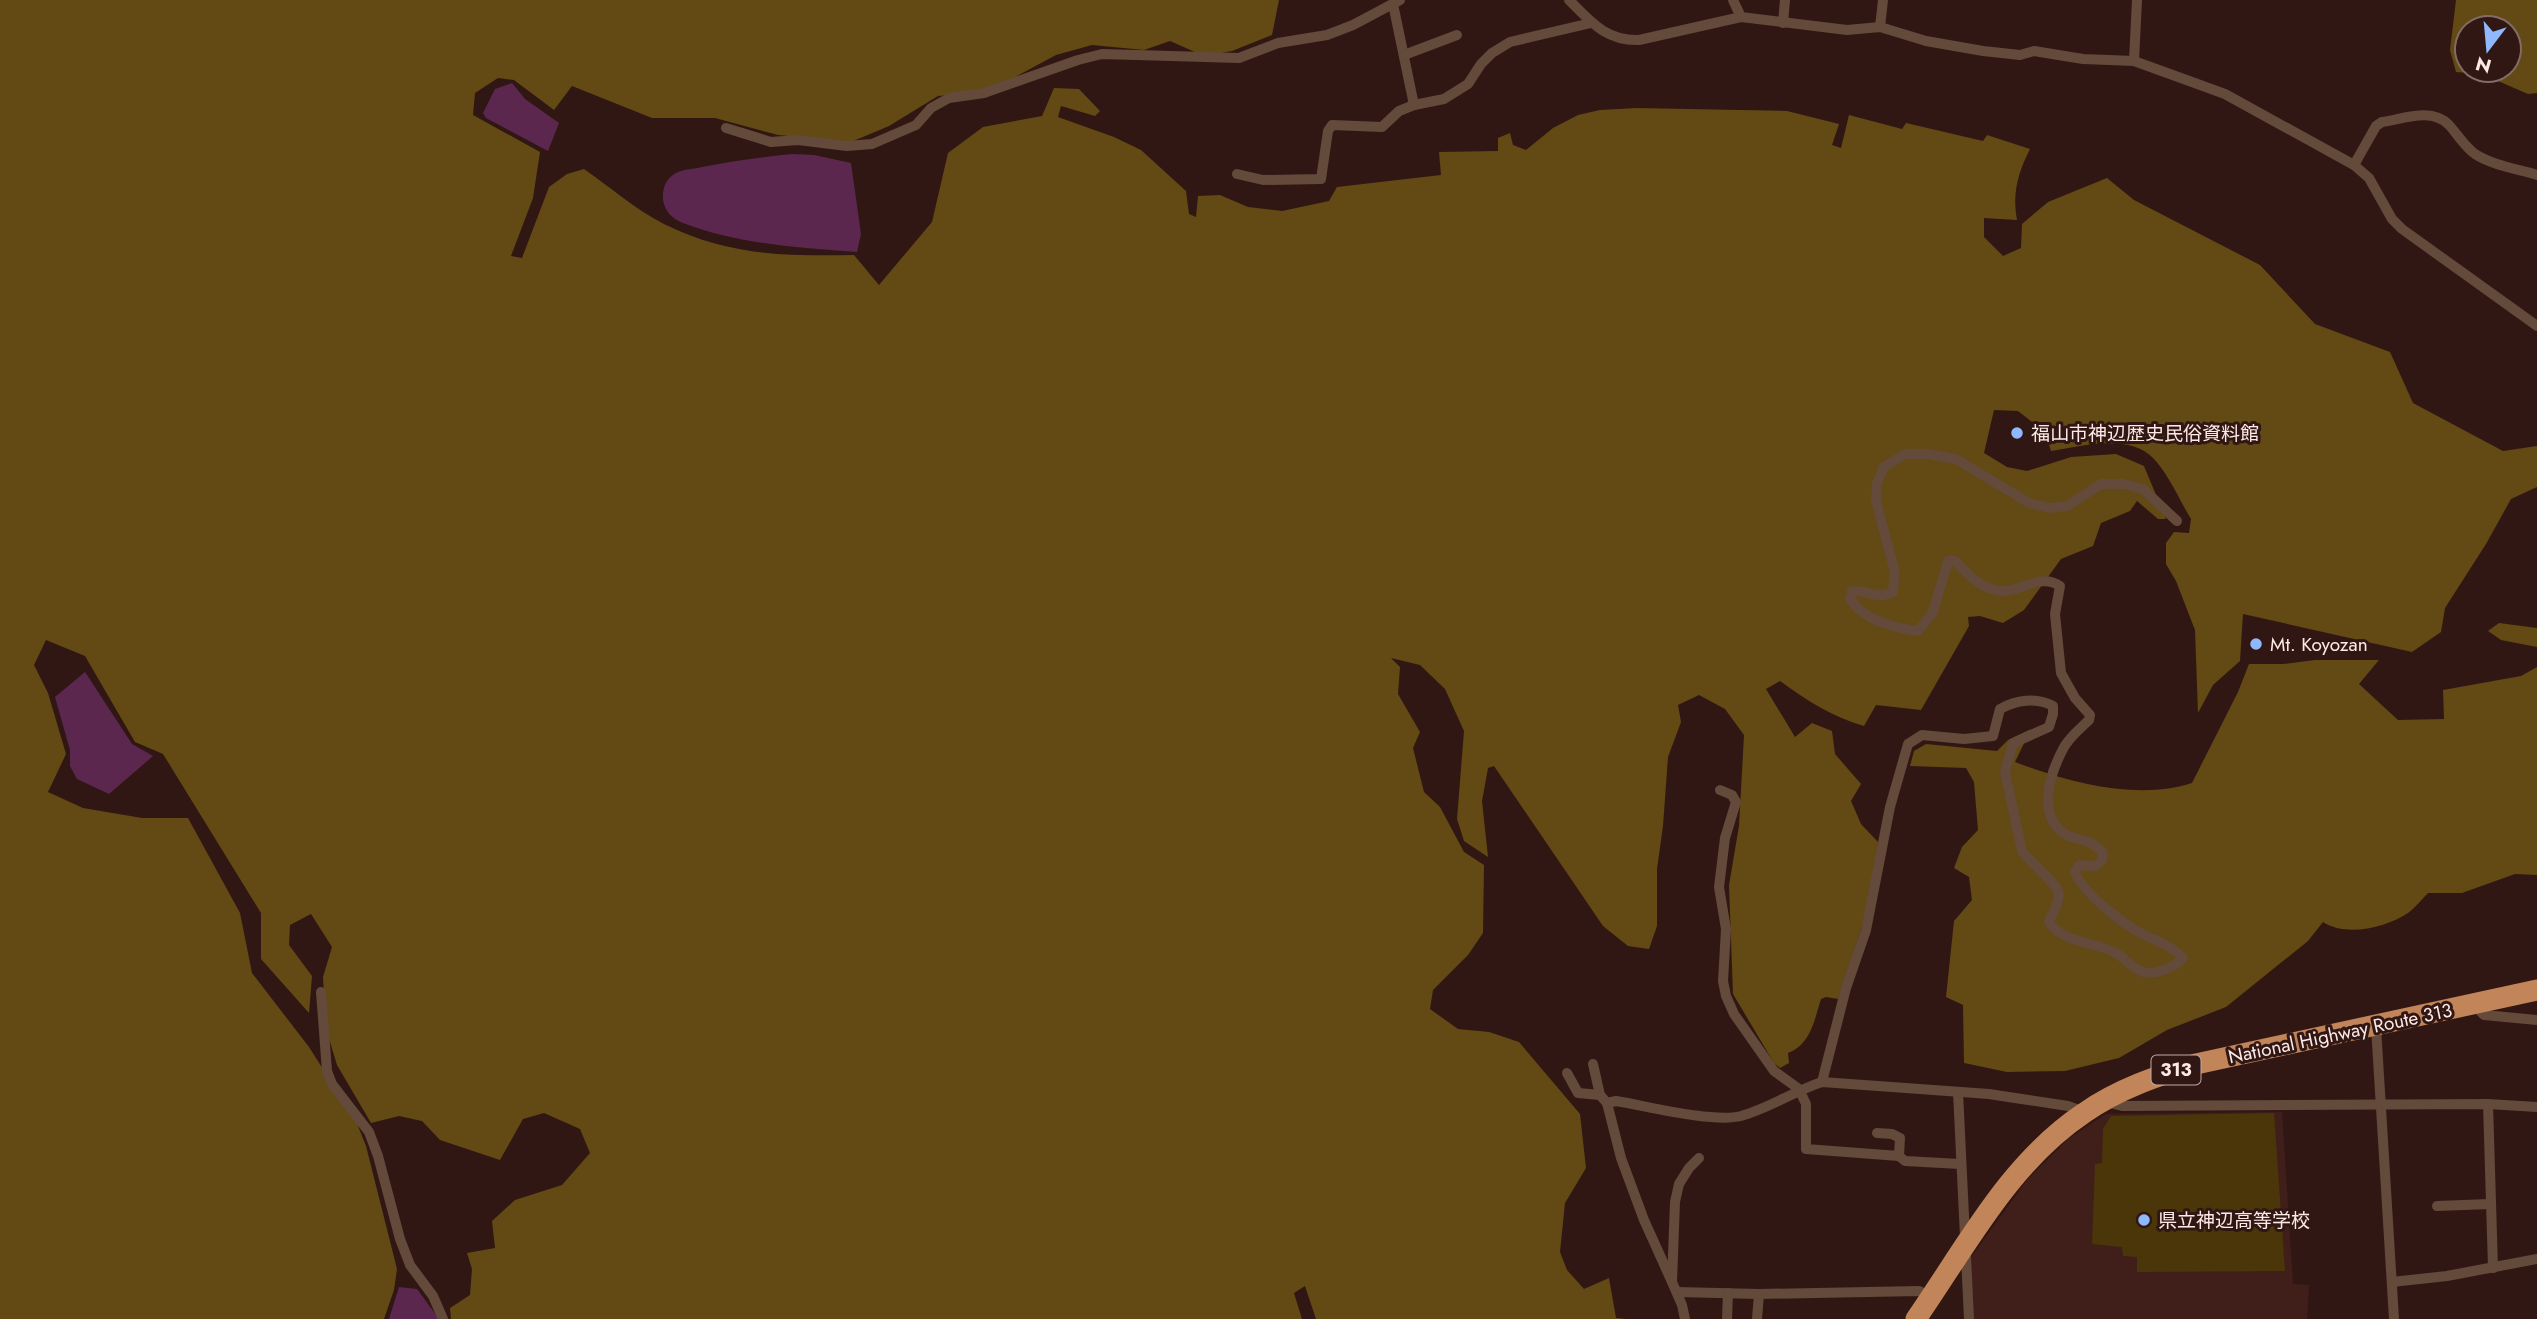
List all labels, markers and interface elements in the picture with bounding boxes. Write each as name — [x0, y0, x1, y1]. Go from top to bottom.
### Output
north arrow — [2453, 14, 2523, 84]
text: N — [2472, 50, 2494, 80]
place label: 福山市神辺歴史民俗資料館 — [2031, 420, 2259, 447]
marker: 福山市神辺歴史民俗資料館 — [2009, 425, 2025, 441]
place label: Mt. Koyozan — [2270, 631, 2368, 658]
marker: Mt. Koyozan — [2248, 636, 2264, 652]
street label: National Highway Route 313 — [2226, 997, 2455, 1070]
road number: 313 — [2152, 1056, 2200, 1084]
place label: 県立神辺高等学校 — [2158, 1207, 2310, 1234]
marker: 県立神辺高等学校 — [2136, 1212, 2152, 1228]

